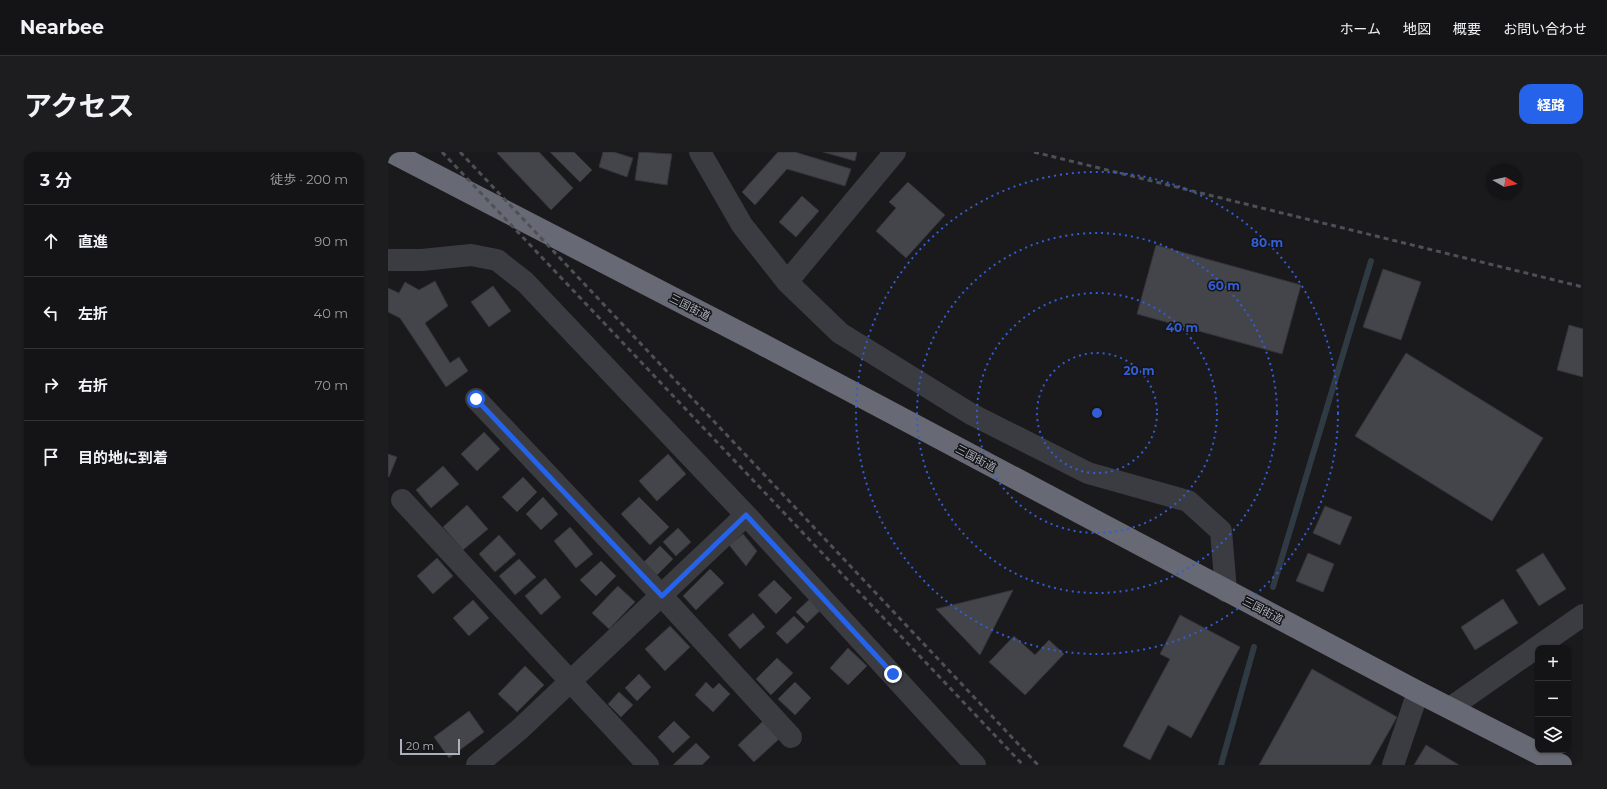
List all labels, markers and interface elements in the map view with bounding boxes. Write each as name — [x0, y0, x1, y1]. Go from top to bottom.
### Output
text: Nearbee — [20, 16, 104, 39]
text: ホーム — [1339, 20, 1381, 38]
text: 地図 — [1403, 20, 1431, 38]
text: 概要 — [1453, 20, 1481, 38]
text: お問い合わせ — [1503, 20, 1587, 38]
button: 経路 — [1519, 84, 1583, 124]
text: アクセス — [24, 89, 135, 123]
north arrow — [1487, 164, 1523, 200]
text: 3 分 — [40, 170, 72, 190]
text: 徒歩 · 200 m — [270, 171, 348, 187]
icon: ahead — [40, 230, 62, 252]
text: 直進 — [78, 232, 108, 251]
text: 90 m — [314, 233, 348, 249]
text: 80 m — [1251, 235, 1283, 250]
text: 60 m — [1208, 278, 1240, 293]
street label: 三国街道 — [667, 291, 713, 323]
icon: left — [40, 302, 62, 324]
text: 左折 — [78, 304, 108, 323]
text: 40 m — [314, 305, 348, 321]
text: 40 m — [1166, 320, 1198, 335]
text: 20 m — [1123, 363, 1155, 378]
icon: right — [40, 374, 62, 396]
text: 右折 — [78, 376, 108, 395]
text: 70 m — [315, 377, 348, 393]
route start — [467, 390, 485, 408]
centre of rings — [1090, 406, 1104, 420]
street label: 三国街道 — [953, 441, 999, 475]
icon: arrive — [40, 446, 62, 468]
text: 目的地に到着 — [78, 448, 168, 467]
street label: 三国街道 — [1240, 593, 1286, 627]
map controls — [1535, 645, 1571, 753]
button: + — [1535, 645, 1571, 681]
route end — [884, 665, 902, 683]
button: − — [1535, 681, 1571, 717]
button: layers — [1535, 717, 1571, 753]
scale bar — [400, 737, 460, 756]
text: 20 m — [406, 739, 434, 753]

